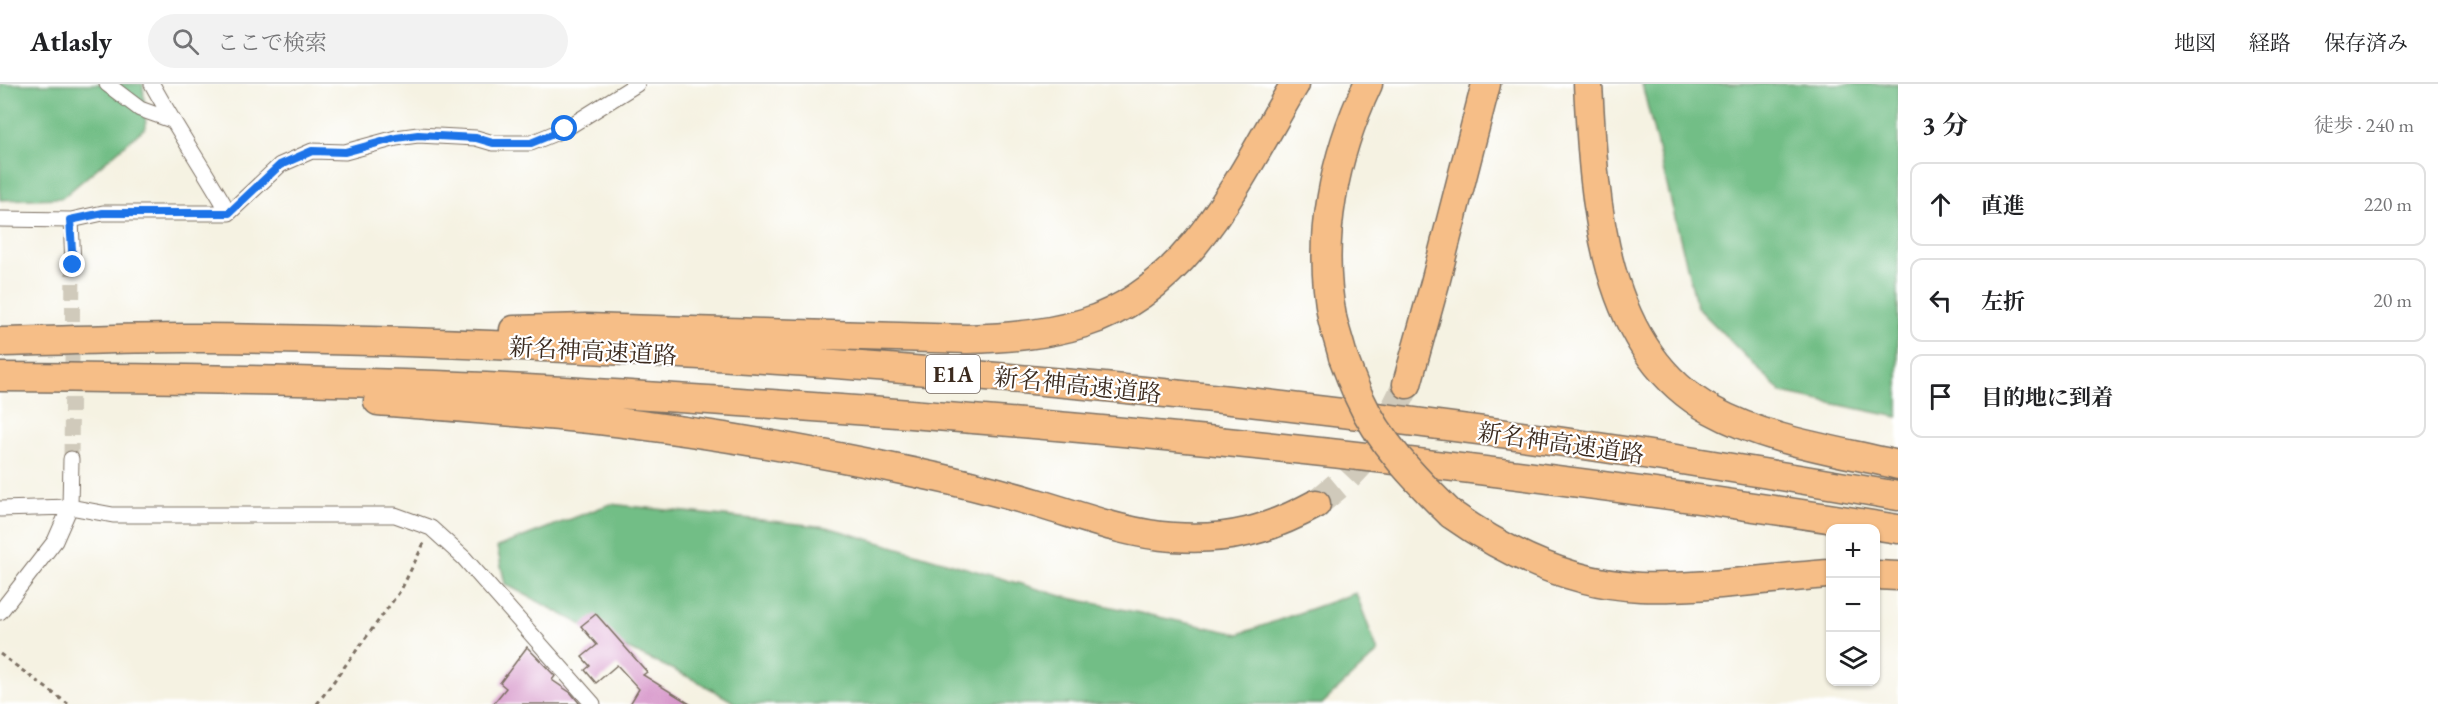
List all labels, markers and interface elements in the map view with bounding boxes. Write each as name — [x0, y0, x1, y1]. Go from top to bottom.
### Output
search box — [148, 14, 568, 68]
text: Atlasly — [30, 23, 112, 59]
icon: search — [169, 25, 202, 58]
text: ここで検索 — [217, 28, 327, 57]
text: 地図 — [2174, 29, 2216, 56]
text: 経路 — [2249, 29, 2291, 56]
text: 保存済み — [2324, 29, 2408, 56]
text: 3 分 — [1922, 108, 1968, 142]
text: 徒歩 · 240 m — [2314, 112, 2414, 138]
route start — [551, 115, 577, 141]
icon: ahead — [1924, 188, 1957, 221]
text: 直進 — [1981, 191, 2025, 220]
text: 220 m — [2364, 191, 2412, 217]
route end — [59, 251, 85, 277]
icon: left — [1924, 284, 1957, 317]
text: 左折 — [1981, 287, 2025, 316]
text: 20 m — [2373, 287, 2412, 313]
street label: 新名神高速道路 — [508, 331, 678, 371]
road number: E1A — [926, 355, 980, 393]
street label: 新名神高速道路 — [993, 361, 1163, 409]
icon: arrive — [1924, 380, 1957, 413]
text: 目的地に到着 — [1981, 383, 2113, 412]
street label: 新名神高速道路 — [1476, 416, 1646, 470]
map controls — [1826, 524, 1880, 686]
button: + — [1826, 524, 1880, 578]
button: − — [1826, 578, 1880, 632]
button: layers — [1826, 632, 1880, 686]

